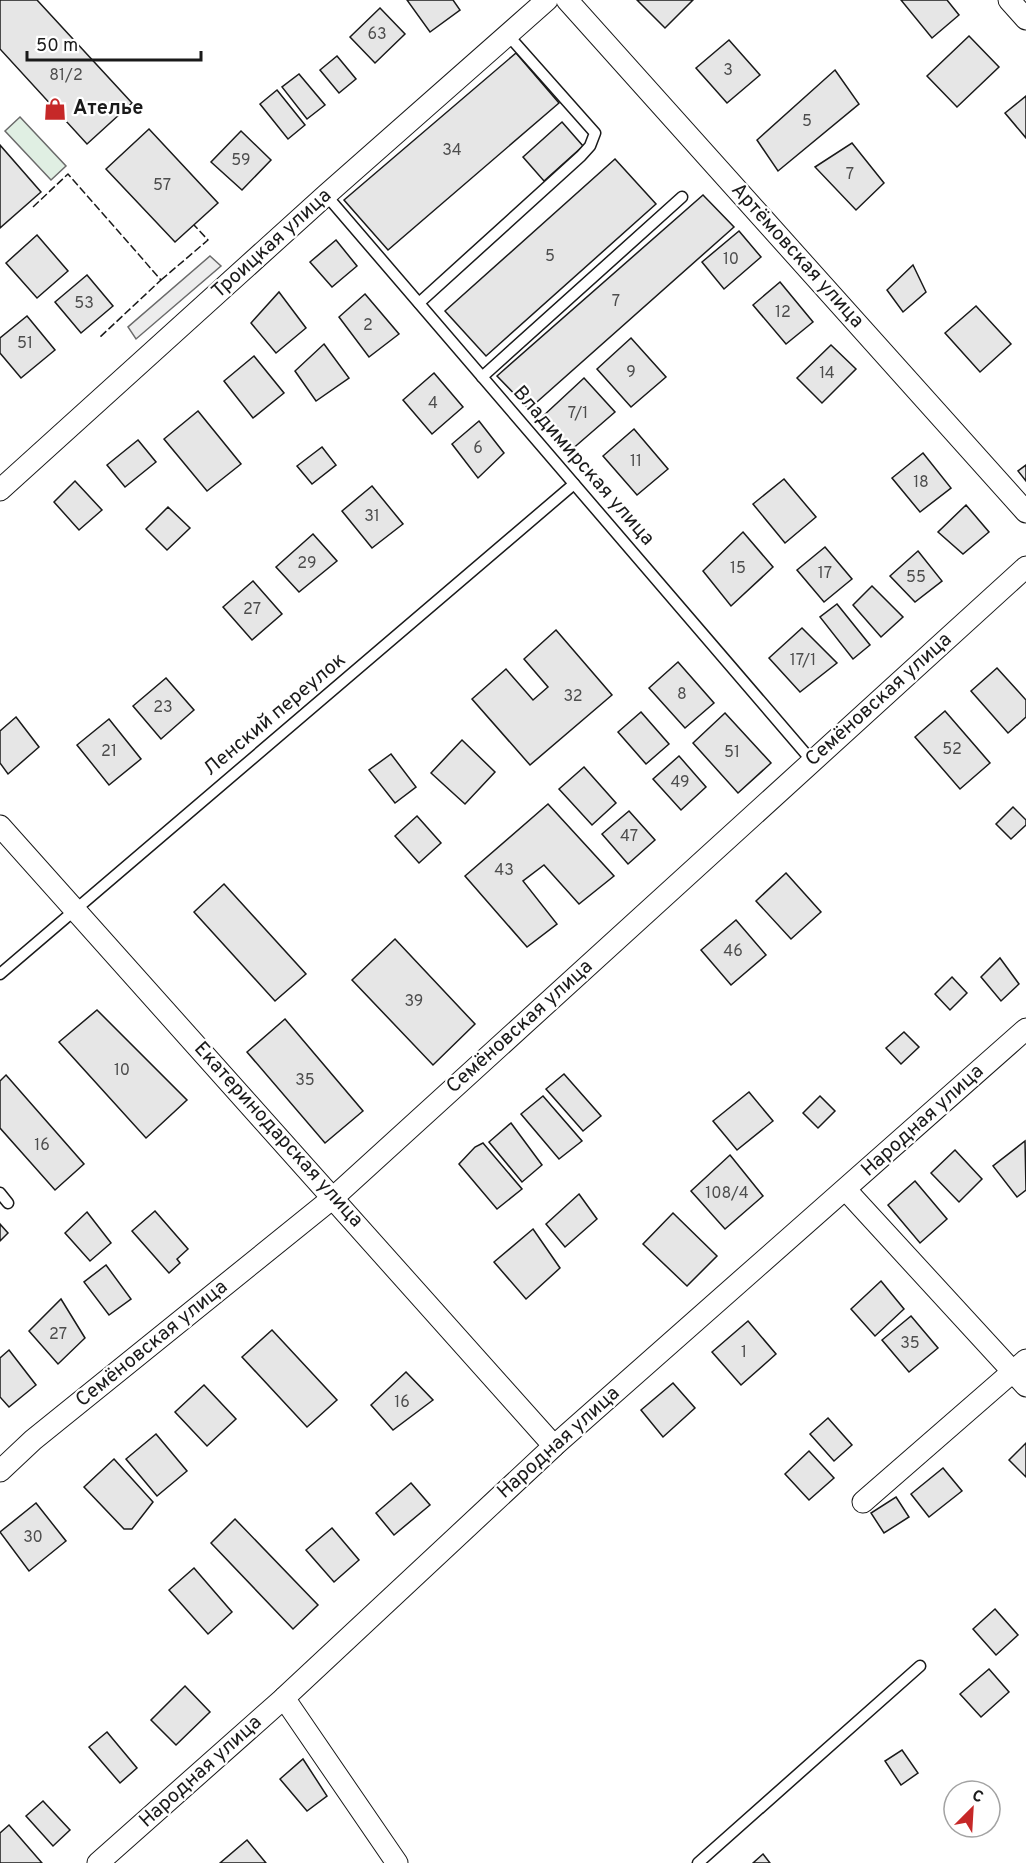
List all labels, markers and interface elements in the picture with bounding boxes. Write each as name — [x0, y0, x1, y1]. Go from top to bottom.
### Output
scale bar — [27, 24, 201, 62]
house number: 63 — [367, 25, 387, 45]
text: 50 m — [36, 35, 78, 58]
house number: 3 — [723, 61, 733, 81]
house number: 81/2 — [49, 66, 83, 86]
shop icon: Ателье — [42, 96, 68, 122]
place label: Ателье — [73, 96, 143, 122]
house number: 5 — [802, 112, 812, 132]
house number: 34 — [442, 141, 462, 161]
house number: 59 — [231, 151, 251, 171]
house number: 7 — [846, 165, 854, 185]
house number: 57 — [153, 176, 171, 196]
street label: Артёмовская улица — [725, 178, 869, 334]
street label: Троицкая улица — [207, 183, 337, 305]
house number: 5 — [545, 247, 555, 267]
house number: 10 — [723, 250, 739, 270]
house number: 7 — [612, 292, 620, 312]
house number: 53 — [74, 294, 94, 314]
house number: 12 — [775, 303, 791, 323]
house number: 2 — [363, 316, 373, 336]
house number: 51 — [17, 334, 33, 354]
house number: 9 — [626, 363, 636, 383]
house number: 14 — [819, 364, 835, 384]
street label: Владимирская улица — [506, 381, 660, 551]
house number: 4 — [428, 394, 438, 414]
house number: 7/1 — [568, 404, 588, 424]
house number: 6 — [473, 439, 483, 459]
house number: 11 — [630, 452, 642, 472]
house number: 18 — [913, 473, 929, 493]
house number: 31 — [364, 507, 380, 527]
house number: 29 — [297, 554, 317, 574]
house number: 15 — [730, 559, 746, 579]
house number: 17 — [818, 564, 832, 584]
house number: 55 — [906, 568, 926, 588]
house number: 27 — [243, 600, 261, 620]
street label: Семёновская улица — [800, 627, 958, 773]
street label: Ленский переулок — [198, 648, 352, 782]
house number: 17/1 — [790, 651, 816, 671]
house number: 8 — [677, 685, 687, 705]
house number: 32 — [563, 687, 583, 707]
house number: 23 — [153, 698, 173, 718]
house number: 52 — [942, 740, 962, 760]
house number: 21 — [101, 742, 117, 762]
house number: 51 — [724, 743, 740, 763]
house number: 49 — [670, 773, 690, 793]
house number: 47 — [620, 827, 638, 847]
house number: 43 — [494, 861, 514, 881]
house number: 46 — [723, 942, 743, 962]
street label: Семёновская улица — [441, 954, 599, 1100]
house number: 39 — [405, 992, 423, 1012]
street label: Екатеринодарская улица — [188, 1037, 368, 1233]
street label: Народная улица — [856, 1059, 990, 1183]
house number: 10 — [114, 1061, 130, 1081]
house number: 35 — [295, 1071, 315, 1091]
house number: 16 — [34, 1136, 50, 1156]
house number: 108/4 — [705, 1184, 749, 1204]
street label: Семёновская улица — [71, 1275, 233, 1413]
house number: 27 — [49, 1325, 67, 1345]
house number: 35 — [900, 1334, 920, 1354]
house number: 1 — [741, 1343, 747, 1363]
street label: Народная улица — [492, 1381, 626, 1505]
house number: 16 — [394, 1393, 410, 1413]
house number: 30 — [23, 1528, 43, 1548]
street label: Народная улица — [134, 1710, 268, 1834]
north arrow — [942, 1779, 1002, 1839]
text: С — [969, 1786, 986, 1808]

